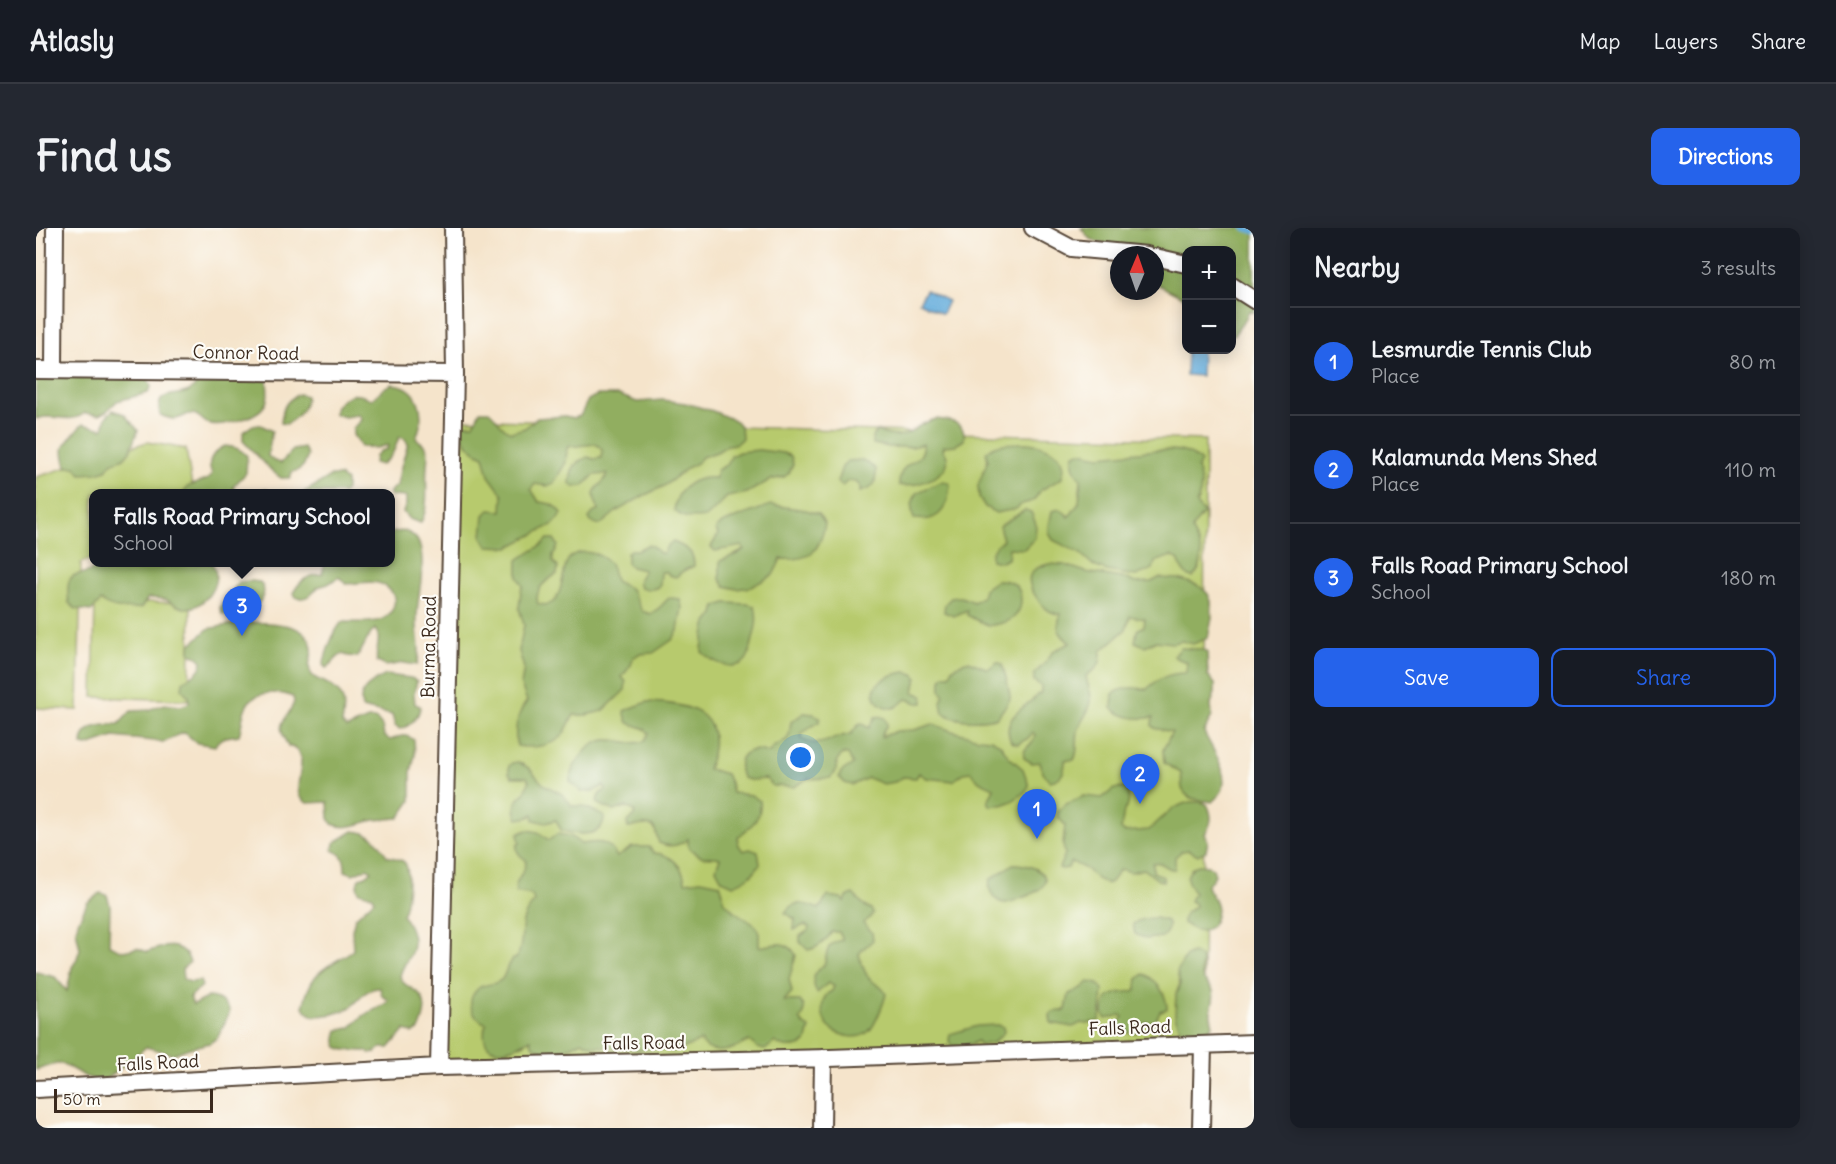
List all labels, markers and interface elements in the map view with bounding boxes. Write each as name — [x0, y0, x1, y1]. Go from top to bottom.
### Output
text: Atlasly — [30, 23, 114, 59]
text: Map — [1580, 28, 1620, 55]
text: Layers — [1653, 28, 1718, 55]
text: Share — [1751, 28, 1806, 55]
button: Directions — [1651, 128, 1800, 185]
text: Find us — [36, 130, 172, 182]
north arrow — [1110, 246, 1164, 300]
map controls — [1182, 246, 1236, 354]
button: + — [1182, 246, 1236, 300]
text: Nearby — [1314, 251, 1400, 284]
text: 3 results — [1700, 255, 1776, 280]
button: − — [1182, 300, 1236, 354]
text: Lesmurdie Tennis Club — [1371, 335, 1592, 363]
street label: Connor Road — [193, 340, 300, 365]
text: 1 — [1330, 349, 1337, 374]
text: 80 m — [1729, 349, 1776, 374]
text: Place — [1371, 363, 1419, 388]
text: Kalamunda Mens Shed — [1371, 443, 1597, 471]
text: 2 — [1328, 457, 1339, 482]
text: 110 m — [1725, 457, 1776, 482]
text: Place — [1371, 471, 1419, 496]
popup — [89, 489, 395, 567]
text: Falls Road Primary School — [113, 502, 371, 530]
text: School — [113, 530, 173, 555]
text: Falls Road Primary School — [1371, 551, 1628, 579]
text: 3 — [1328, 565, 1339, 590]
text: 180 m — [1721, 565, 1776, 590]
text: School — [1371, 579, 1431, 604]
pin: 3 — [222, 586, 262, 636]
street label: Burma Road — [416, 595, 441, 698]
button: Save — [1314, 648, 1539, 707]
button: Share — [1551, 648, 1776, 707]
your location — [786, 743, 815, 772]
pin: 2 — [1120, 754, 1160, 804]
pin: 1 — [1018, 790, 1056, 839]
street label: Falls Road — [1088, 1015, 1172, 1040]
street label: Falls Road — [603, 1030, 686, 1055]
street label: Falls Road — [116, 1049, 200, 1076]
scale bar — [54, 1086, 213, 1114]
text: 50 m — [63, 1089, 101, 1109]

